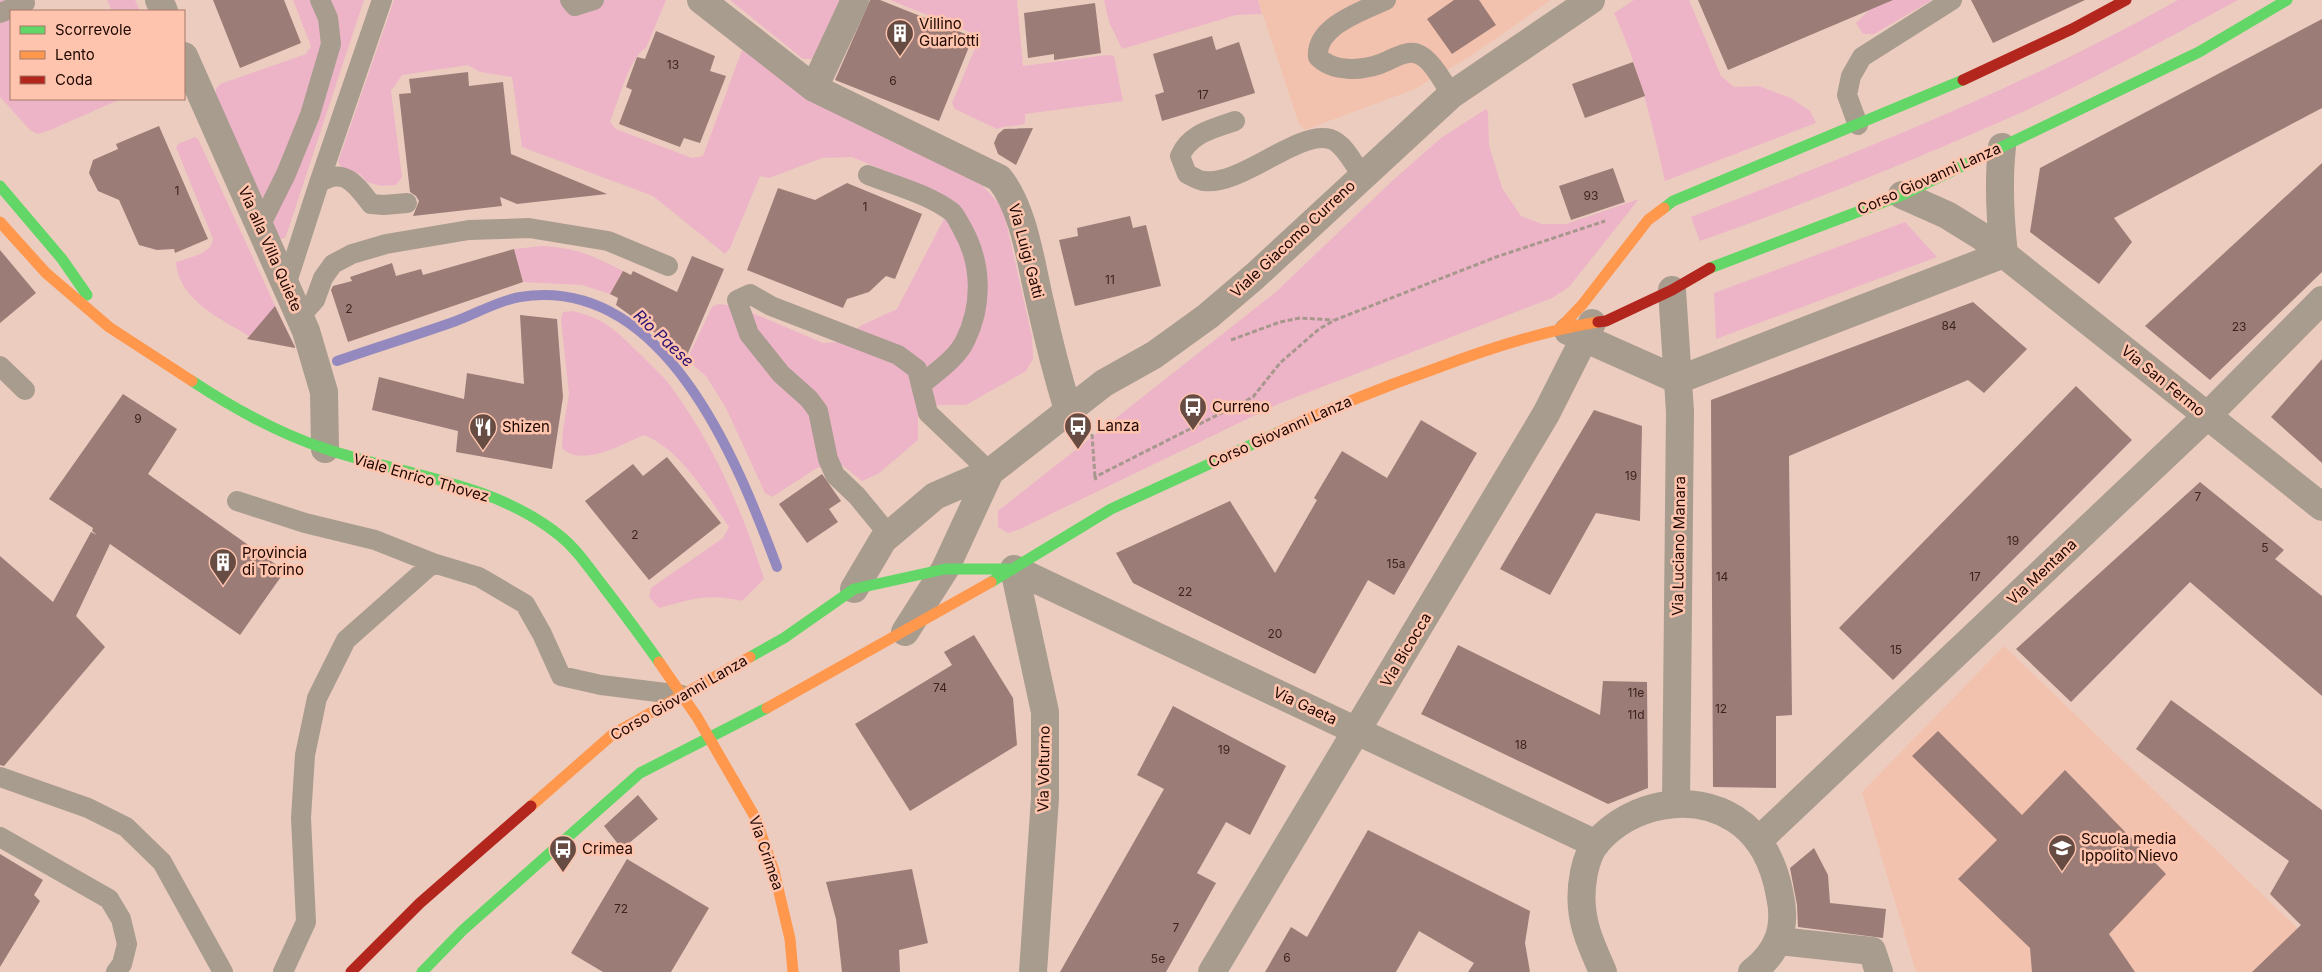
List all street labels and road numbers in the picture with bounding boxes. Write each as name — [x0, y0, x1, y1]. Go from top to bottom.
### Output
street label: Corso Giovanni Lanza — [1854, 138, 2004, 219]
street label: Viale Giacomo Curreno — [1226, 176, 1359, 301]
street label: Via alla Villa Quiete — [234, 183, 307, 314]
street label: Via Luigi Gatti — [1005, 201, 1048, 300]
street label: Via San Fermo — [2117, 341, 2209, 420]
street label: Corso Giovanni Lanza — [1205, 391, 1355, 472]
street label: Viale Enrico Thovez — [351, 449, 491, 506]
street label: Via Luciano Manara — [1668, 476, 1689, 616]
street label: Via Mentana — [2003, 535, 2080, 609]
street label: Via Bicocca — [1376, 609, 1435, 690]
street label: Corso Giovanni Lanza — [607, 651, 751, 745]
street label: Via Gaeta — [1270, 682, 1340, 729]
street label: Via Volturno — [1033, 726, 1054, 812]
street label: Via Crimea — [745, 813, 788, 893]

